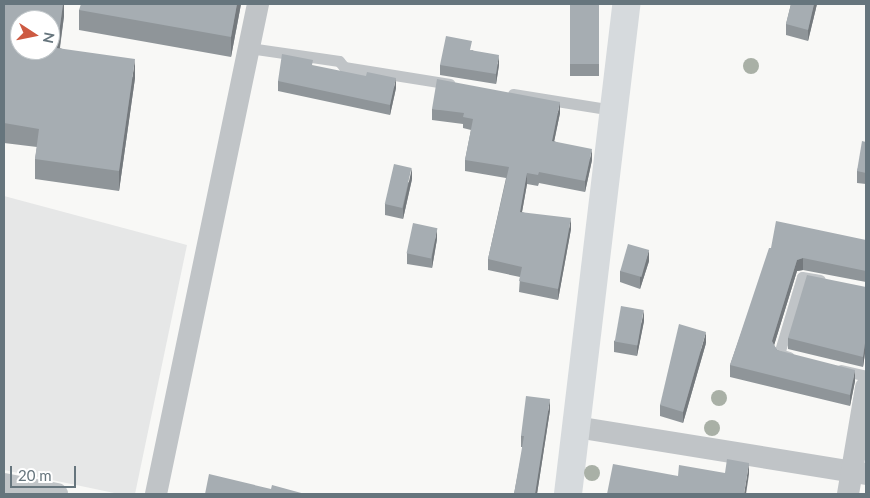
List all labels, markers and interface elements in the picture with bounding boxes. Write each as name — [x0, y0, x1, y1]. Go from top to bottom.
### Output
north arrow — [10, 10, 60, 60]
text: N — [40, 31, 59, 45]
scale bar — [12, 456, 79, 488]
text: 20 m — [18, 466, 52, 484]

